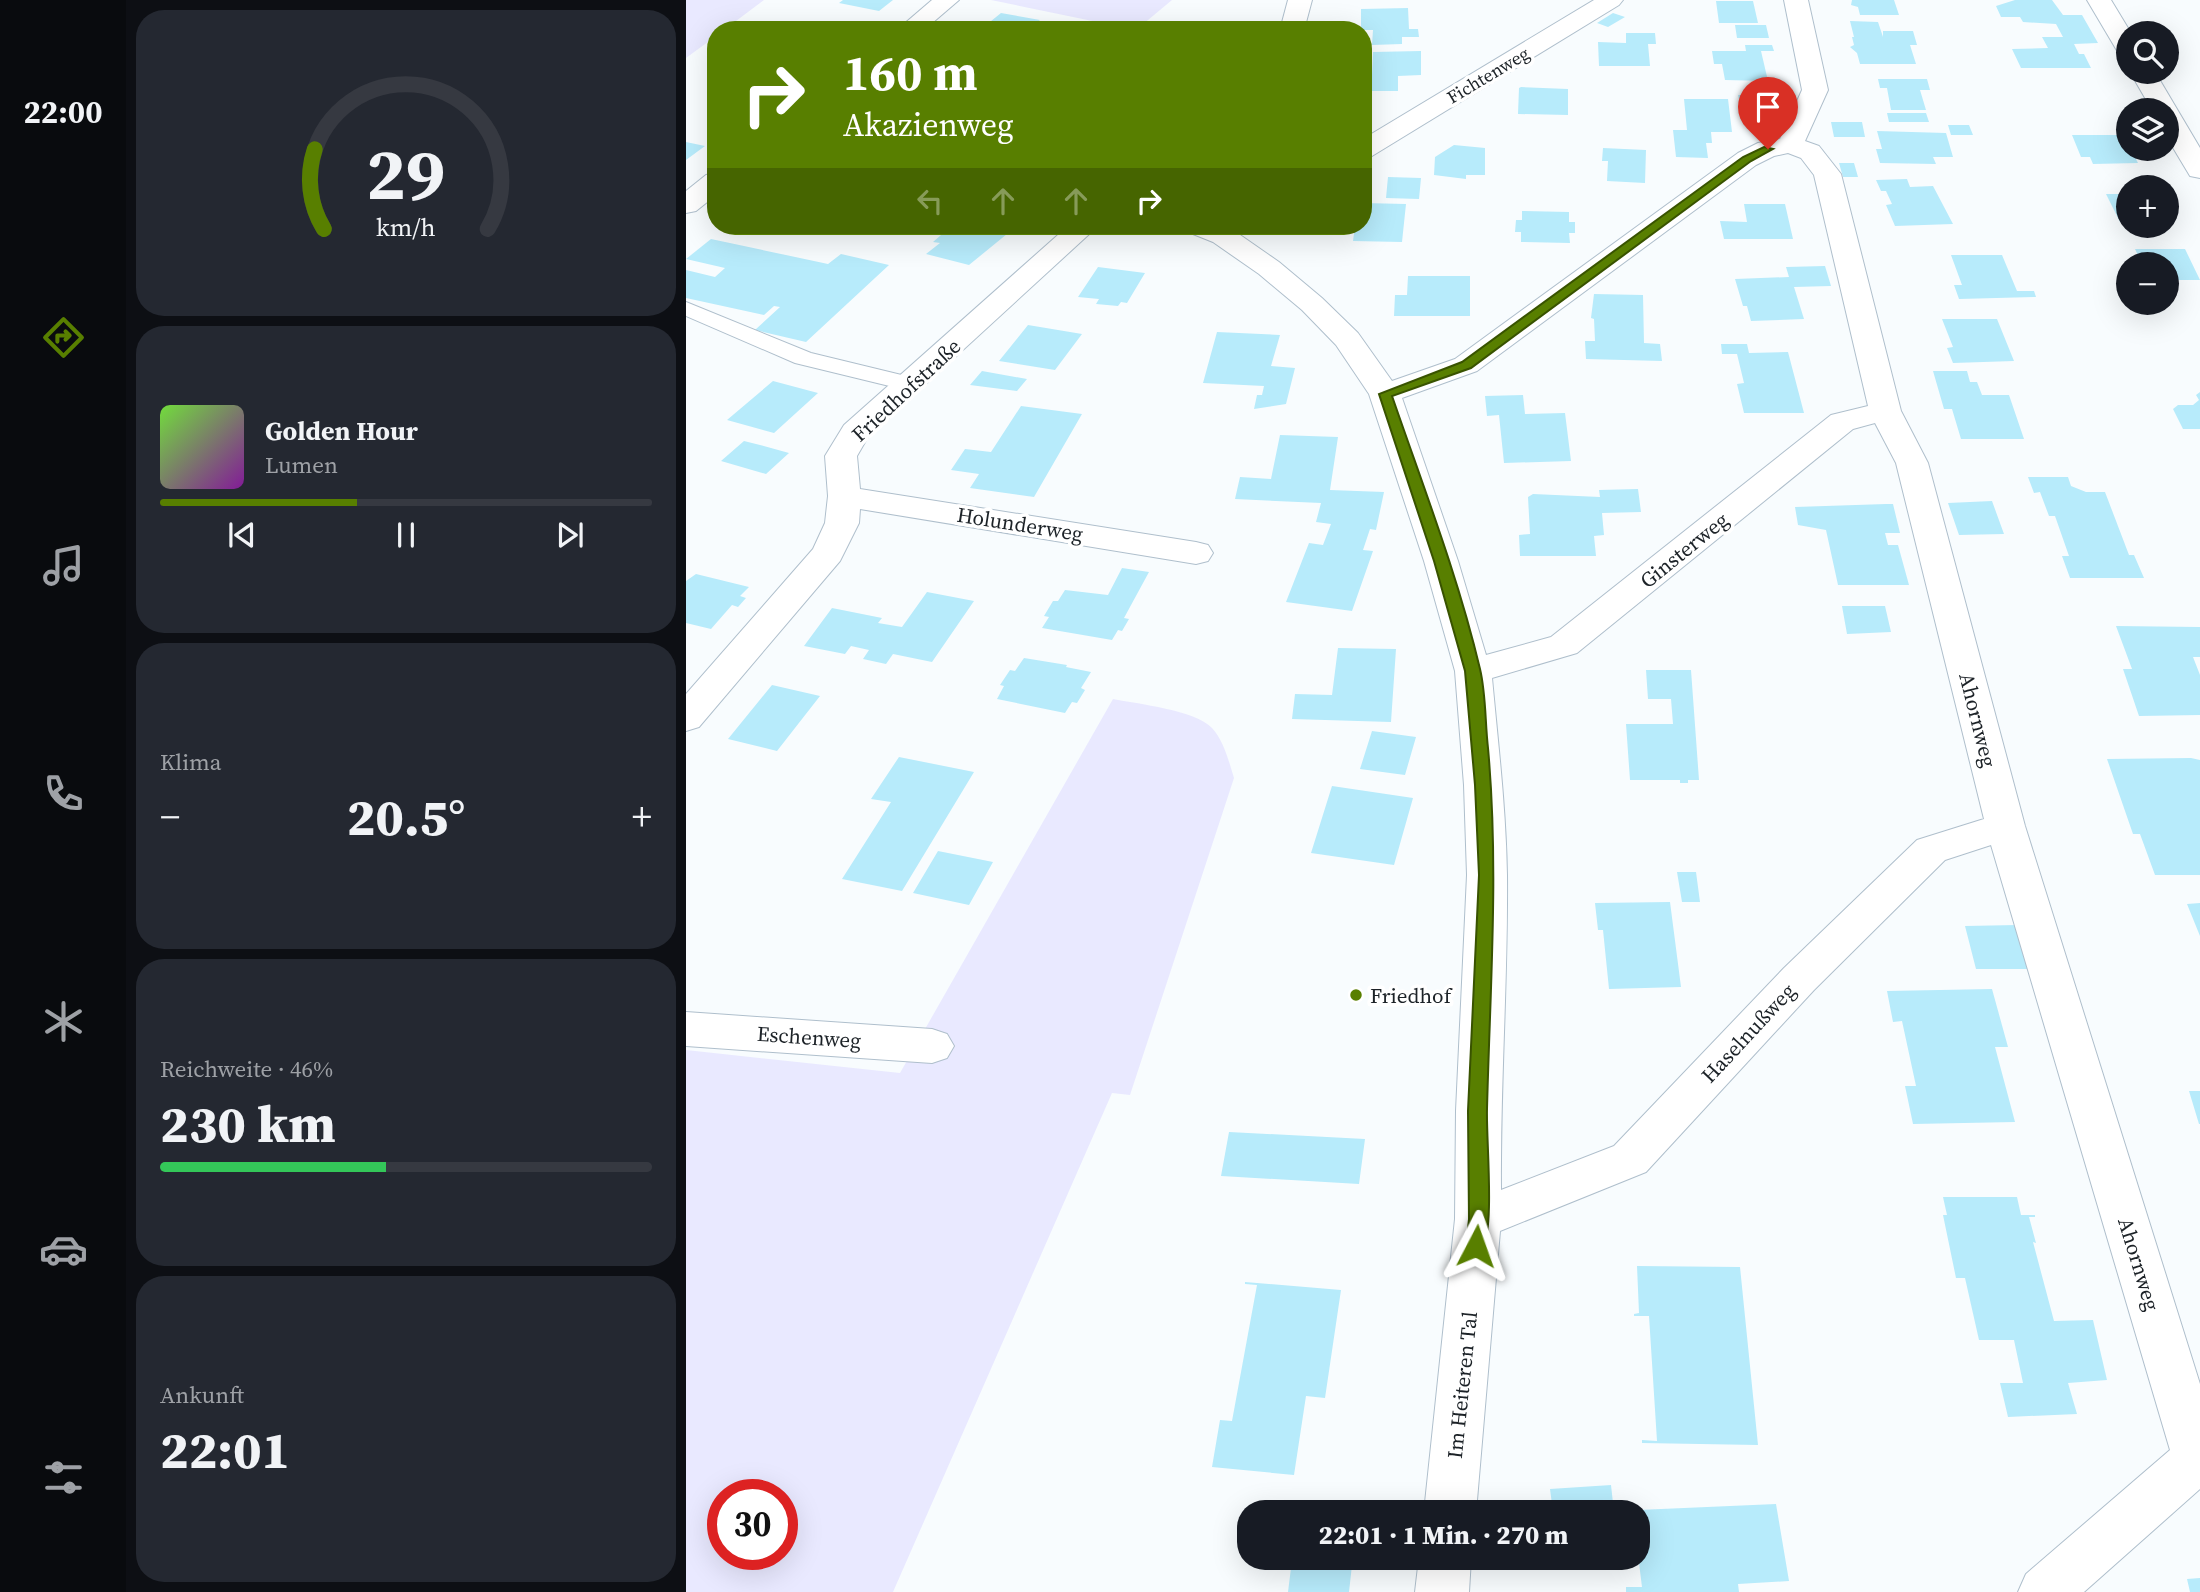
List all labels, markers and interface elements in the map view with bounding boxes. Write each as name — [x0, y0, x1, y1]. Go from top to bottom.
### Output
map controls — [2116, 21, 2179, 315]
button: search — [2116, 21, 2179, 84]
text: 160 m — [843, 39, 978, 106]
street label: Fichtenweg — [1442, 41, 1534, 109]
icon: right — [728, 49, 819, 140]
pin — [1738, 77, 1798, 149]
icon: arrive — [1749, 88, 1787, 126]
text: 22:00 — [24, 90, 102, 134]
button: layers — [2116, 98, 2179, 161]
text: Akazienweg — [843, 103, 1014, 147]
text: 29 — [367, 125, 445, 224]
button: + — [2116, 175, 2179, 238]
icon: left — [911, 182, 949, 220]
icon: ahead — [984, 182, 1022, 220]
icon: ahead — [1057, 182, 1095, 220]
icon: right — [1130, 182, 1168, 220]
text: km/h — [376, 210, 436, 244]
button: − — [2116, 252, 2179, 315]
icon: directions — [39, 313, 88, 362]
street label: Friedhofstraße — [845, 332, 967, 448]
text: Golden Hour — [265, 413, 418, 449]
text: Lumen — [265, 449, 338, 481]
street label: Holunderweg — [955, 500, 1085, 548]
street label: Ginsterweg — [1634, 505, 1735, 595]
icon: previous — [223, 516, 261, 554]
icon: pause — [387, 516, 425, 554]
icon: next — [551, 516, 589, 554]
icon: music — [39, 541, 88, 590]
street label: Ahornweg — [1952, 670, 2004, 770]
text: Klima — [160, 746, 221, 778]
icon: phone — [39, 769, 88, 818]
text: 20.5° — [347, 781, 465, 852]
text: − — [160, 791, 180, 843]
text: + — [632, 791, 652, 843]
street label: Haselnußweg — [1694, 977, 1802, 1089]
place label: Friedhof — [1370, 981, 1453, 1010]
marker: Friedhof — [1348, 987, 1364, 1003]
icon: climate — [39, 997, 88, 1046]
street label: Eschenweg — [756, 1019, 862, 1055]
text: Reichweite · 46% — [160, 1053, 333, 1085]
text: 230 km — [160, 1088, 336, 1159]
position arrow — [1439, 1209, 1513, 1283]
street label: Ahornweg — [2111, 1214, 2167, 1314]
icon: car — [39, 1225, 88, 1274]
street label: Im Heiteren Tal — [1440, 1310, 1484, 1460]
text: Ankunft — [160, 1379, 244, 1411]
text: 22:01 — [160, 1414, 290, 1485]
icon: filters — [39, 1453, 88, 1502]
speed limit sign: 30 — [707, 1479, 798, 1570]
text: 22:01 · 1 Min. · 270 m — [1319, 1517, 1568, 1553]

